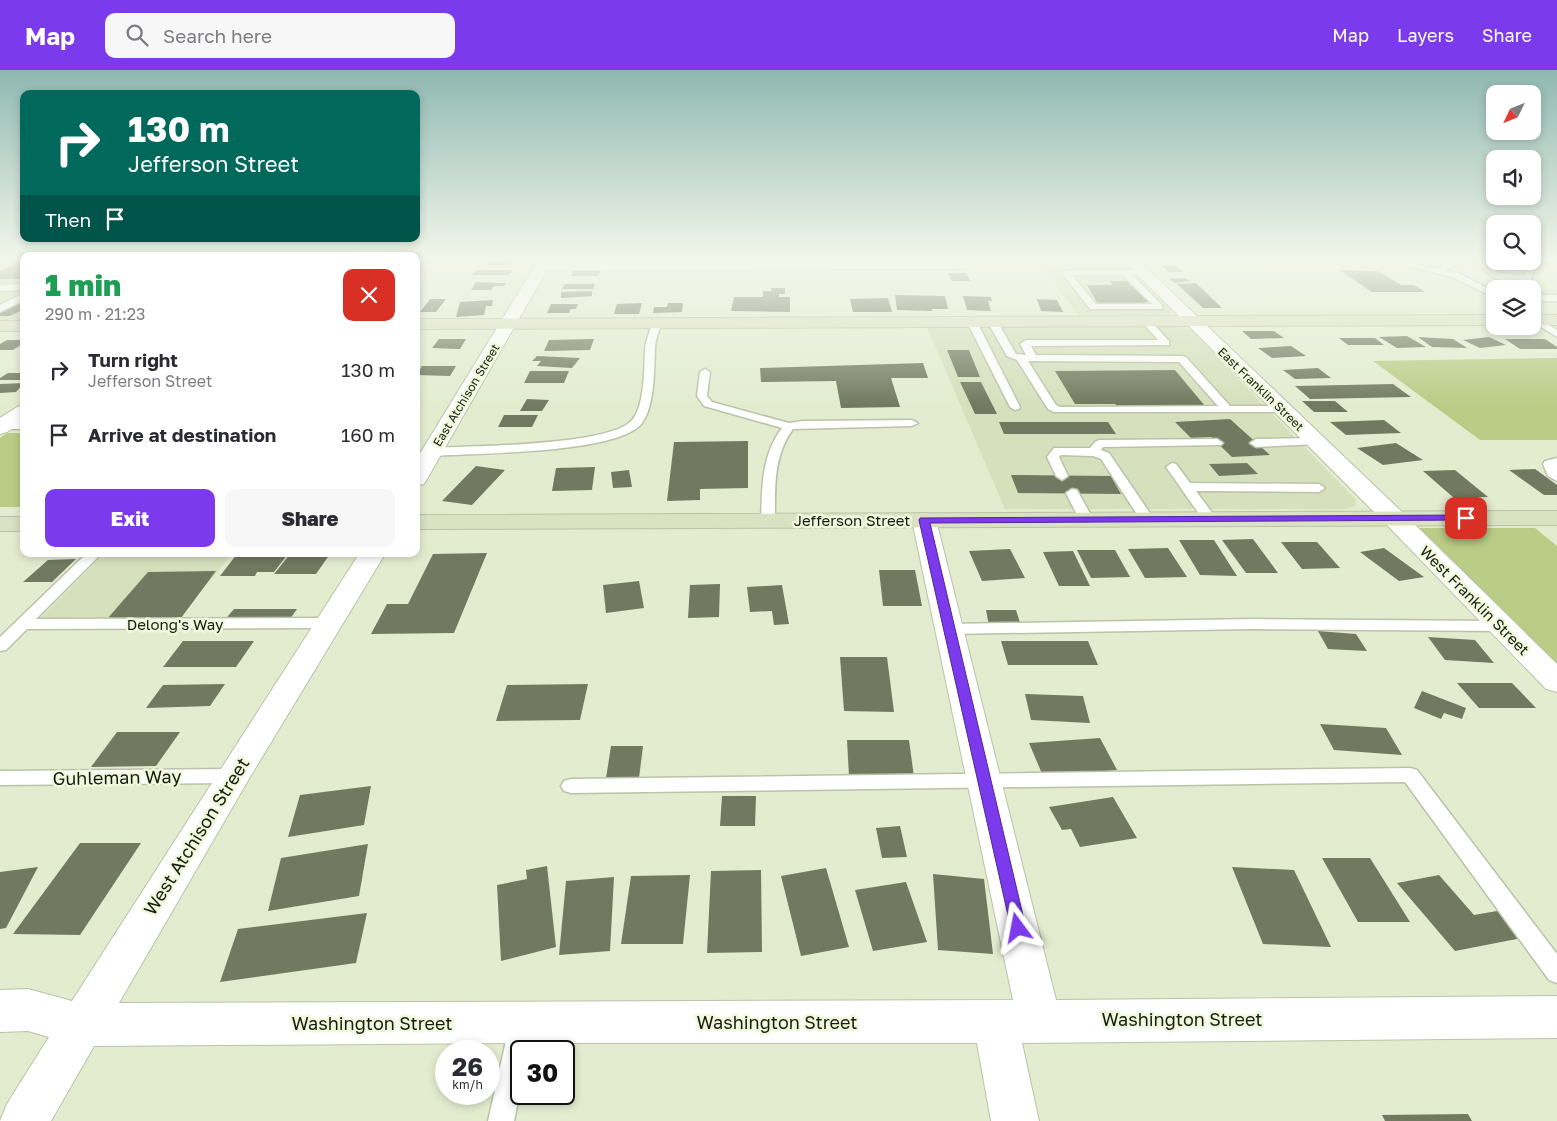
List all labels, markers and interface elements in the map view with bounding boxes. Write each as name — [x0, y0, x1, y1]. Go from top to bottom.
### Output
search box — [105, 13, 455, 58]
text: Map — [25, 21, 75, 50]
icon: search — [123, 21, 151, 49]
text: Search here — [163, 24, 272, 47]
text: Map — [1332, 24, 1369, 46]
text: Layers — [1397, 24, 1454, 46]
text: Share — [1482, 24, 1532, 46]
north arrow — [1486, 85, 1541, 140]
map controls — [1486, 85, 1541, 335]
text: 130 m — [128, 108, 230, 150]
icon: right — [45, 110, 110, 175]
text: Jefferson Street — [128, 150, 299, 177]
button: sound — [1486, 150, 1541, 205]
icon: arrive — [101, 205, 129, 233]
text: Then — [45, 208, 91, 231]
button: search — [1486, 215, 1541, 270]
text: 1 min — [45, 267, 121, 303]
button: close — [343, 269, 395, 321]
button: layers — [1486, 280, 1541, 335]
text: 290 m · 21:23 — [45, 304, 145, 324]
street label: East Atchison Street — [429, 341, 503, 449]
street label: East Franklin Street — [1215, 344, 1307, 434]
text: Turn right — [88, 348, 178, 371]
icon: right — [45, 356, 73, 384]
text: 130 m — [341, 358, 395, 381]
text: Jefferson Street — [88, 371, 212, 391]
icon: arrive — [45, 421, 73, 449]
text: Arrive at destination — [88, 423, 276, 446]
text: 160 m — [341, 423, 395, 446]
button: Exit — [45, 489, 215, 547]
button: Share — [225, 489, 395, 547]
pin — [1445, 497, 1487, 539]
icon: arrive — [1452, 504, 1480, 532]
street label: Jefferson Street — [794, 511, 910, 529]
street label: West Franklin Street — [1417, 542, 1533, 658]
street label: Delong's Way — [127, 615, 224, 633]
street label: West Atchison Street — [139, 753, 253, 919]
street label: Guhleman Way — [52, 765, 182, 789]
position arrow — [991, 901, 1043, 953]
street label: Washington Street — [1101, 1008, 1263, 1030]
street label: Washington Street — [696, 1011, 858, 1033]
street label: Washington Street — [291, 1012, 453, 1034]
speed limit sign: 30 — [510, 1040, 575, 1105]
text: 26 — [452, 1051, 483, 1082]
text: km/h — [452, 1077, 483, 1092]

